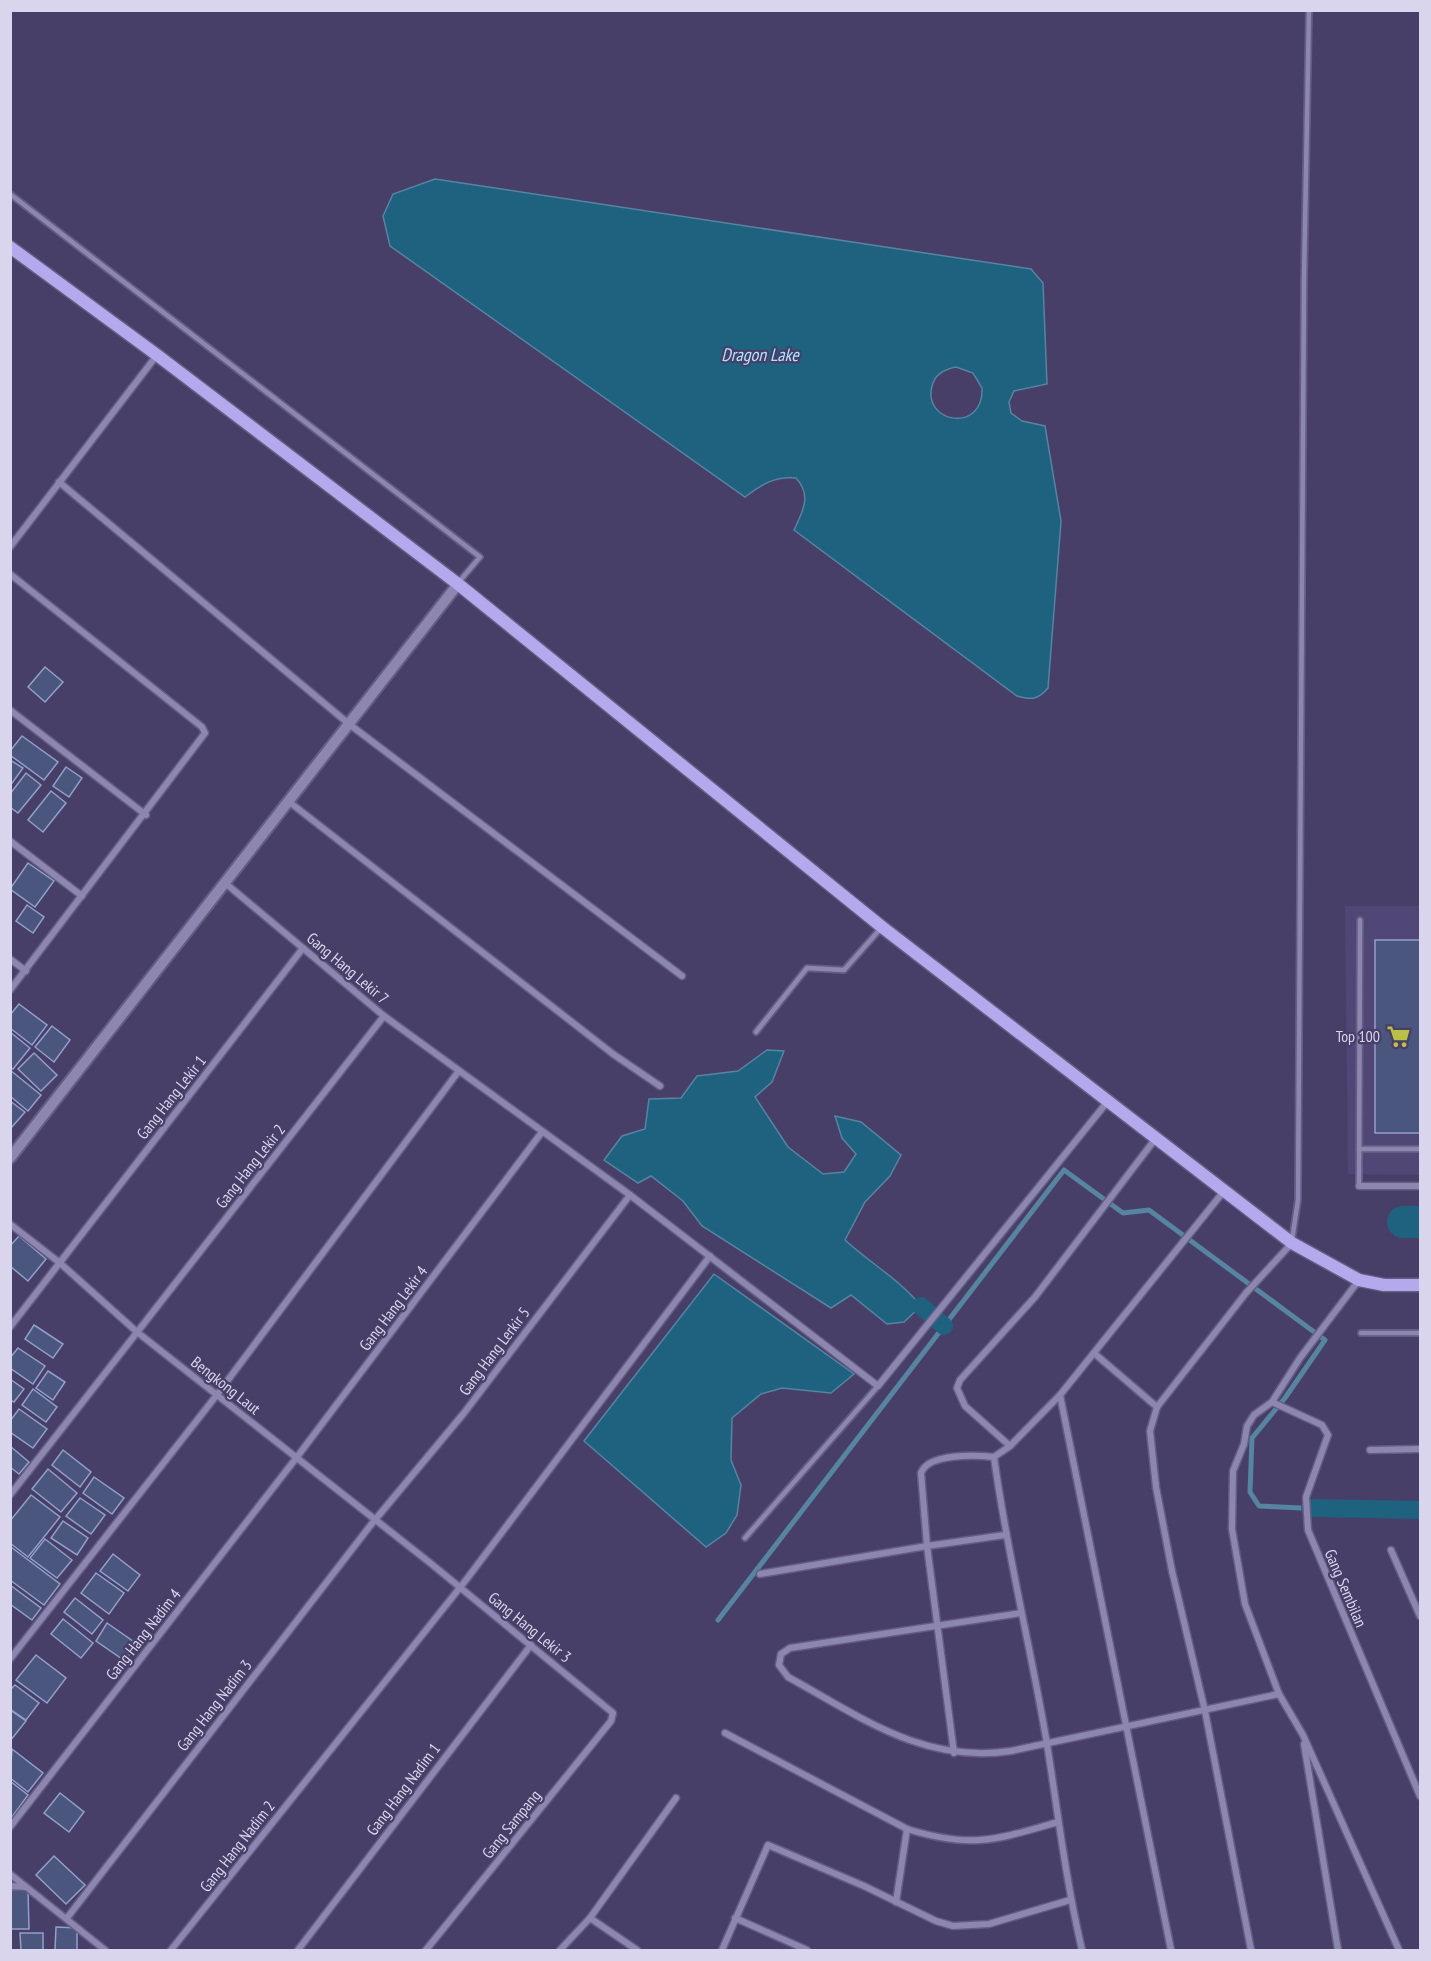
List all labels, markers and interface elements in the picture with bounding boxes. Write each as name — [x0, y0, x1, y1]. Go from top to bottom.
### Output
water label: Dragon Lake — [721, 343, 800, 366]
street label: Gang Hang Lekir 7 — [303, 928, 393, 1008]
supermarket icon: Top 100 — [1385, 1023, 1411, 1049]
place label: Top 100 — [1336, 1026, 1380, 1046]
street label: Gang Hang Lekir 1 — [132, 1051, 210, 1143]
street label: Gang Hang Lekir 2 — [211, 1120, 289, 1212]
street label: Gang Hang Lekir 4 — [355, 1262, 431, 1354]
street label: Gang Hang Lerkir 5 — [454, 1303, 534, 1399]
street label: Bengkong Laut — [187, 1352, 265, 1419]
street label: Gang Sembilan — [1321, 1546, 1371, 1630]
street label: Gang Hang Nadim 4 — [101, 1584, 185, 1684]
street label: Gang Hang Lekir 3 — [484, 1587, 576, 1667]
street label: Gang Hang Nadim 3 — [172, 1655, 256, 1755]
street label: Gang Hang Nadim 1 — [362, 1739, 444, 1839]
street label: Gang Sampang — [477, 1786, 545, 1862]
street label: Gang Hang Nadim 2 — [195, 1796, 279, 1896]

